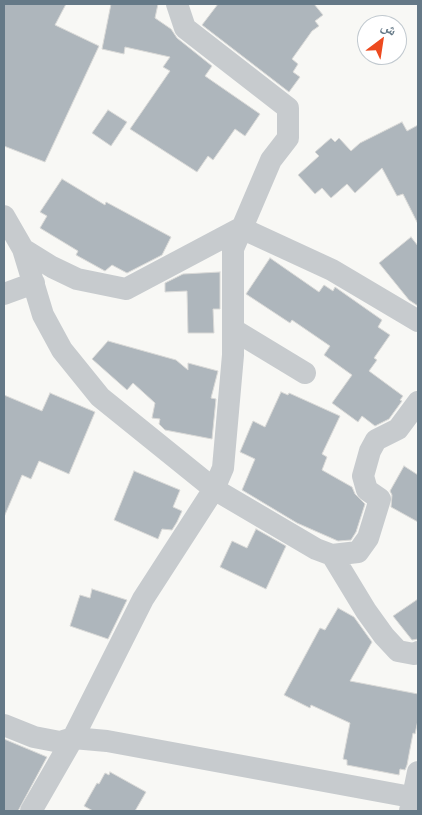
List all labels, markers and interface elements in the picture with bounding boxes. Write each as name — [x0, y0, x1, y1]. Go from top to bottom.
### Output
north arrow — [357, 15, 407, 65]
text: ش — [378, 16, 400, 40]

